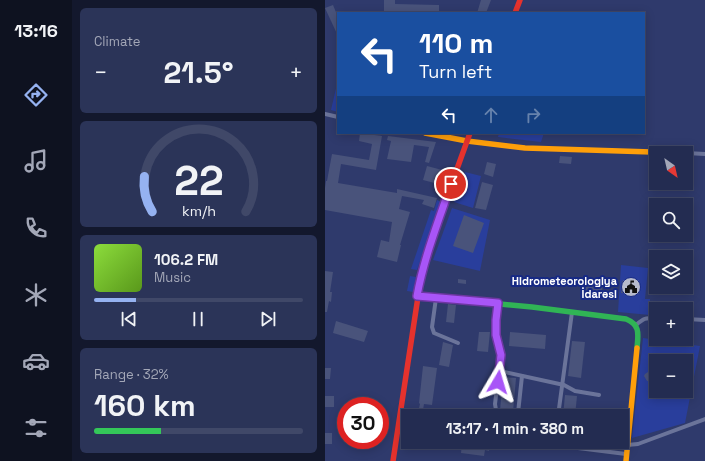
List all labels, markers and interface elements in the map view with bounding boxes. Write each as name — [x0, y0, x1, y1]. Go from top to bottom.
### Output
text: 13:16 — [14, 19, 58, 42]
text: 110 m — [419, 25, 493, 61]
icon: left — [353, 28, 405, 80]
text: Climate — [94, 33, 140, 50]
text: 21.5° — [163, 53, 234, 92]
text: − — [94, 58, 108, 86]
text: + — [289, 58, 303, 86]
text: Turn left — [419, 60, 492, 83]
icon: directions — [22, 81, 50, 109]
icon: left — [438, 104, 460, 126]
icon: ahead — [480, 104, 502, 126]
icon: right — [522, 104, 544, 126]
north arrow — [649, 146, 693, 190]
map controls — [649, 146, 693, 398]
icon: music — [22, 147, 50, 175]
text: 22 — [174, 154, 223, 207]
pin — [434, 167, 468, 201]
icon: arrive — [440, 173, 462, 195]
button: search — [649, 198, 693, 242]
text: km/h — [181, 201, 216, 219]
icon: phone — [22, 214, 50, 242]
text: 106.2 FM — [154, 250, 218, 269]
button: layers — [649, 250, 693, 294]
text: Music — [154, 269, 191, 286]
place label: Hidrometeorologiya İdarəsi — [512, 274, 618, 301]
public building icon: Hidrometeorologiya İdarəsi — [620, 276, 642, 298]
icon: climate — [22, 281, 50, 309]
button: + — [649, 302, 693, 346]
icon: previous — [118, 308, 140, 330]
icon: pause — [187, 308, 209, 330]
icon: next — [257, 308, 279, 330]
icon: car — [22, 347, 50, 375]
button: − — [649, 354, 693, 398]
position arrow — [477, 361, 519, 403]
text: Range · 32% — [94, 366, 169, 383]
text: 160 km — [94, 386, 196, 425]
speed limit sign: 30 — [337, 397, 389, 449]
icon: filters — [22, 414, 50, 442]
text: 13:17 · 1 min · 380 m — [446, 419, 584, 438]

